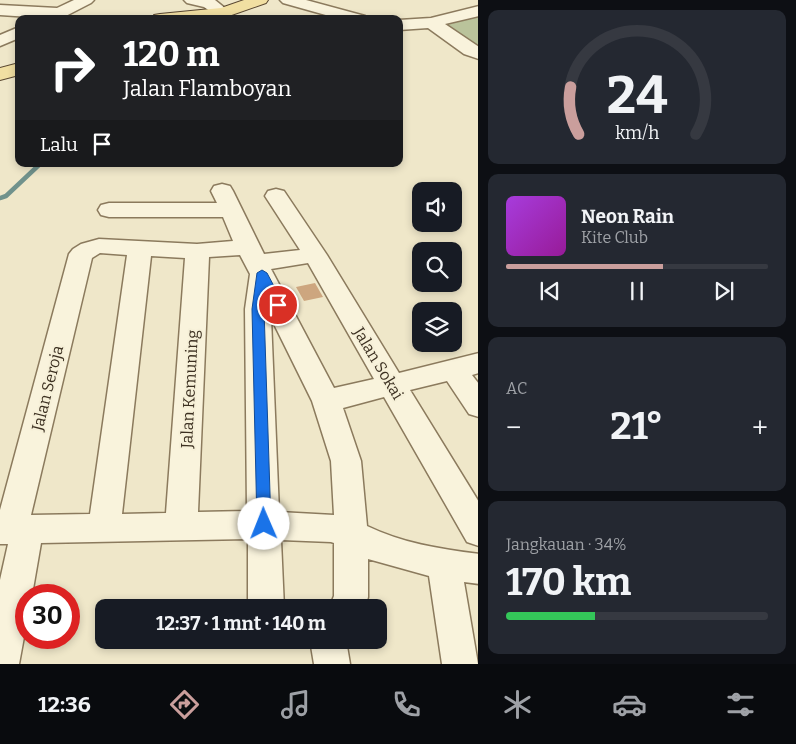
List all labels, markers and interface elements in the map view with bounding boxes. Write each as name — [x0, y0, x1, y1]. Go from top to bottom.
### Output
text: 120 m — [123, 33, 220, 75]
icon: right — [40, 35, 105, 100]
text: 24 — [607, 64, 668, 127]
text: Jalan Flamboyan — [123, 75, 292, 102]
text: km/h — [615, 122, 659, 144]
icon: arrive — [88, 130, 116, 158]
text: Lalu — [40, 133, 78, 156]
map controls — [412, 182, 462, 352]
button: sound — [412, 182, 462, 232]
text: Neon Rain — [581, 205, 674, 228]
text: Kite Club — [581, 228, 648, 247]
button: search — [412, 242, 462, 292]
icon: previous — [536, 277, 564, 305]
icon: pause — [623, 277, 651, 305]
icon: next — [710, 277, 738, 305]
pin — [257, 284, 299, 326]
icon: arrive — [264, 291, 292, 319]
button: layers — [412, 302, 462, 352]
street label: Jalan Sokai — [349, 323, 408, 403]
street label: Jalan Kemuning — [177, 329, 202, 450]
street label: Jalan Seroja — [27, 343, 67, 434]
text: AC — [506, 379, 527, 398]
text: 21° — [610, 403, 663, 449]
text: − — [506, 411, 521, 444]
text: + — [752, 411, 768, 444]
position arrow — [237, 497, 289, 549]
text: Jangkauan · 34% — [506, 535, 627, 554]
text: 170 km — [506, 559, 631, 605]
speed limit sign: 30 — [15, 584, 80, 649]
text: 12:37 · 1 mnt · 140 m — [156, 612, 326, 635]
icon: directions — [167, 687, 202, 722]
icon: music — [278, 687, 313, 722]
icon: phone — [389, 687, 424, 722]
icon: climate — [500, 687, 535, 722]
icon: car — [612, 687, 647, 722]
icon: filters — [723, 687, 758, 722]
text: 12:36 — [38, 691, 91, 718]

